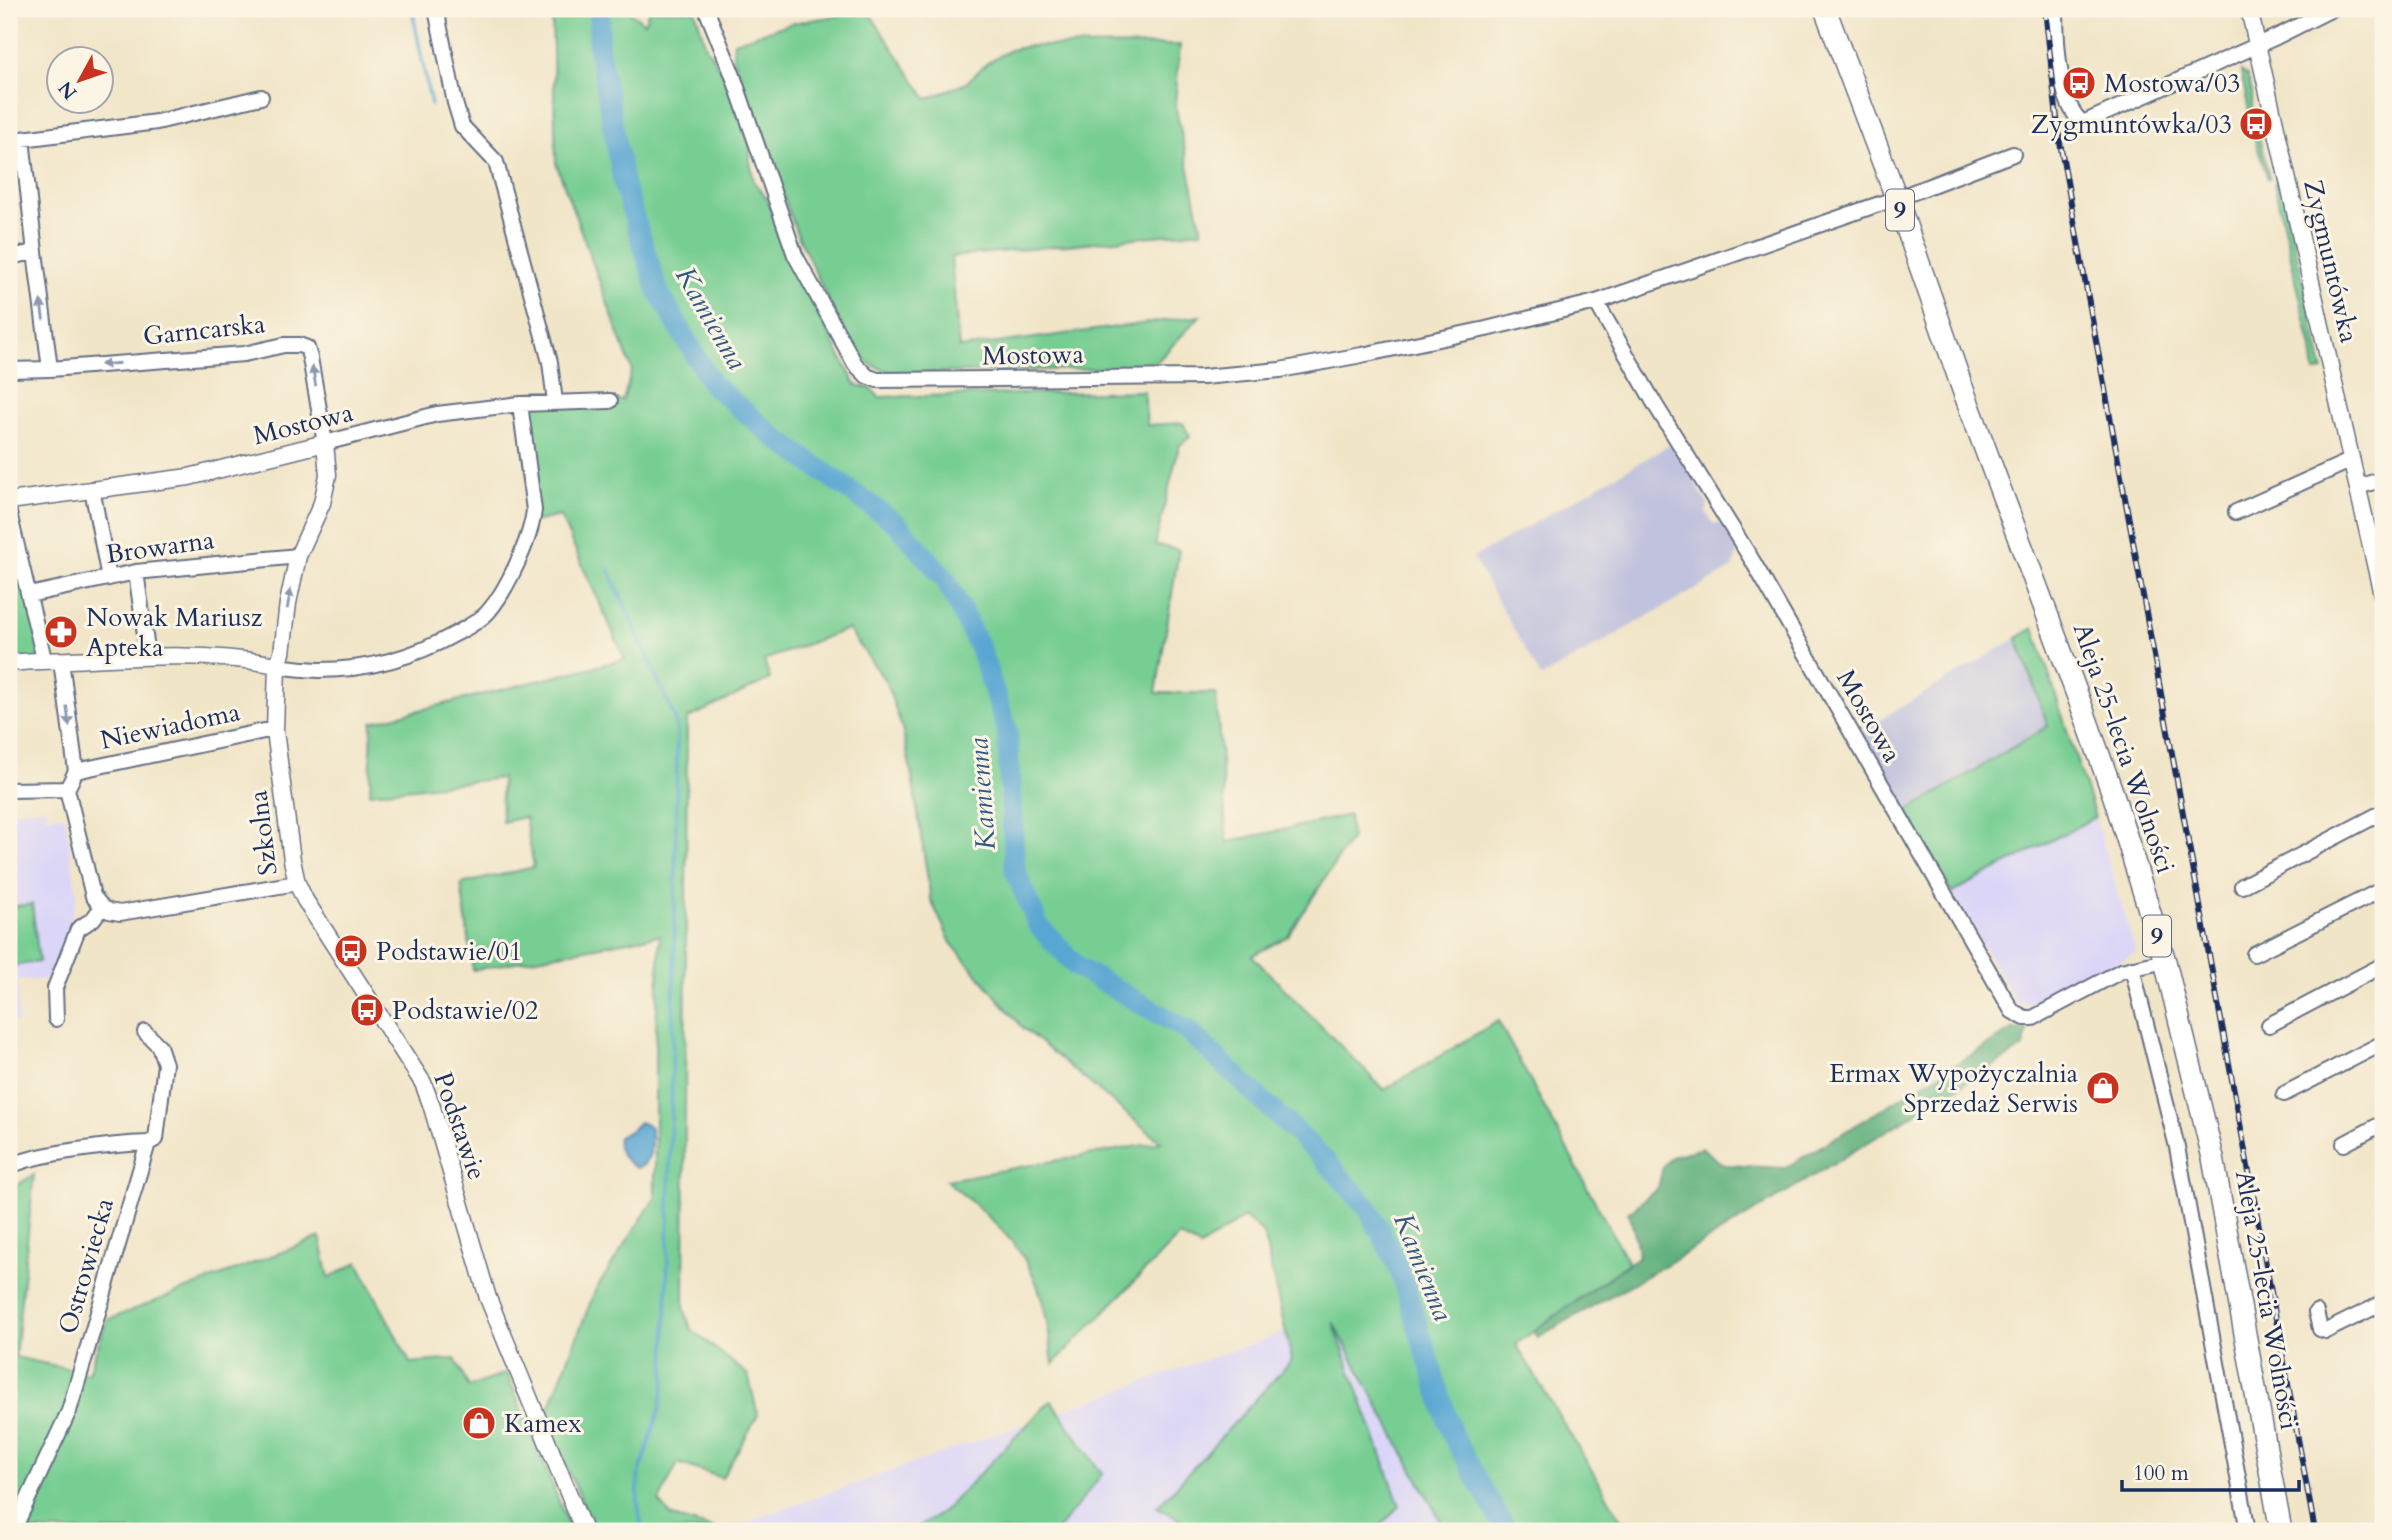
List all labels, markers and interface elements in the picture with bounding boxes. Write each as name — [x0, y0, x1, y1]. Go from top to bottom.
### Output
north arrow — [46, 46, 116, 116]
bus stop icon: Mostowa/03 — [2060, 64, 2098, 102]
place label: Mostowa/03 — [2104, 66, 2241, 101]
text: N — [52, 75, 83, 105]
bus stop icon: Zygmuntówka/03 — [2237, 105, 2275, 143]
place label: Zygmuntówka/03 — [2031, 107, 2232, 142]
street label: Zygmuntówka — [2295, 176, 2367, 346]
road number: 9 — [1886, 190, 1914, 230]
water label: Kamienna — [666, 259, 756, 377]
one-way arrow — [37, 299, 48, 321]
street label: Garncarska — [141, 306, 267, 354]
street label: Mostowa — [982, 337, 1084, 373]
one-way arrow — [99, 359, 121, 370]
one-way arrow — [308, 365, 319, 387]
street label: Mostowa — [249, 395, 357, 453]
street label: Browarna — [104, 522, 216, 572]
one-way arrow — [284, 588, 295, 610]
place label: Nowak Mariusz Apteka — [86, 600, 263, 665]
pharmacy icon: Nowak Mariusz Apteka — [42, 613, 80, 651]
street label: Aleja 25-lecia Wolności — [2065, 618, 2183, 878]
street label: Mostowa — [1828, 663, 1910, 769]
street label: Niewiadoma — [97, 694, 243, 758]
one-way arrow — [63, 705, 74, 727]
water label: Kamienna — [959, 736, 1005, 852]
street label: Szkolna — [240, 789, 286, 877]
road number: 9 — [2143, 916, 2171, 956]
bus stop icon: Podstawie/01 — [332, 932, 370, 970]
place label: Podstawie/01 — [376, 934, 522, 969]
bus stop icon: Podstawie/02 — [348, 991, 386, 1029]
place label: Podstawie/02 — [392, 993, 538, 1028]
place label: Ermax Wypożyczalnia Sprzedaż Serwis — [1829, 1056, 2078, 1121]
street label: Podstawie — [425, 1068, 495, 1184]
shop icon: Ermax Wypożyczalnia Sprzedaż Serwis — [2084, 1069, 2122, 1107]
street label: Aleja 25-lecia Wolności — [2227, 1168, 2307, 1432]
street label: Ostrowiecka — [50, 1194, 122, 1338]
water label: Kamienna — [1384, 1207, 1462, 1327]
shop icon: Kamex — [460, 1404, 498, 1442]
place label: Kamex — [504, 1406, 581, 1441]
scale bar — [2122, 1449, 2299, 1493]
text: 100 m — [2133, 1459, 2189, 1488]

